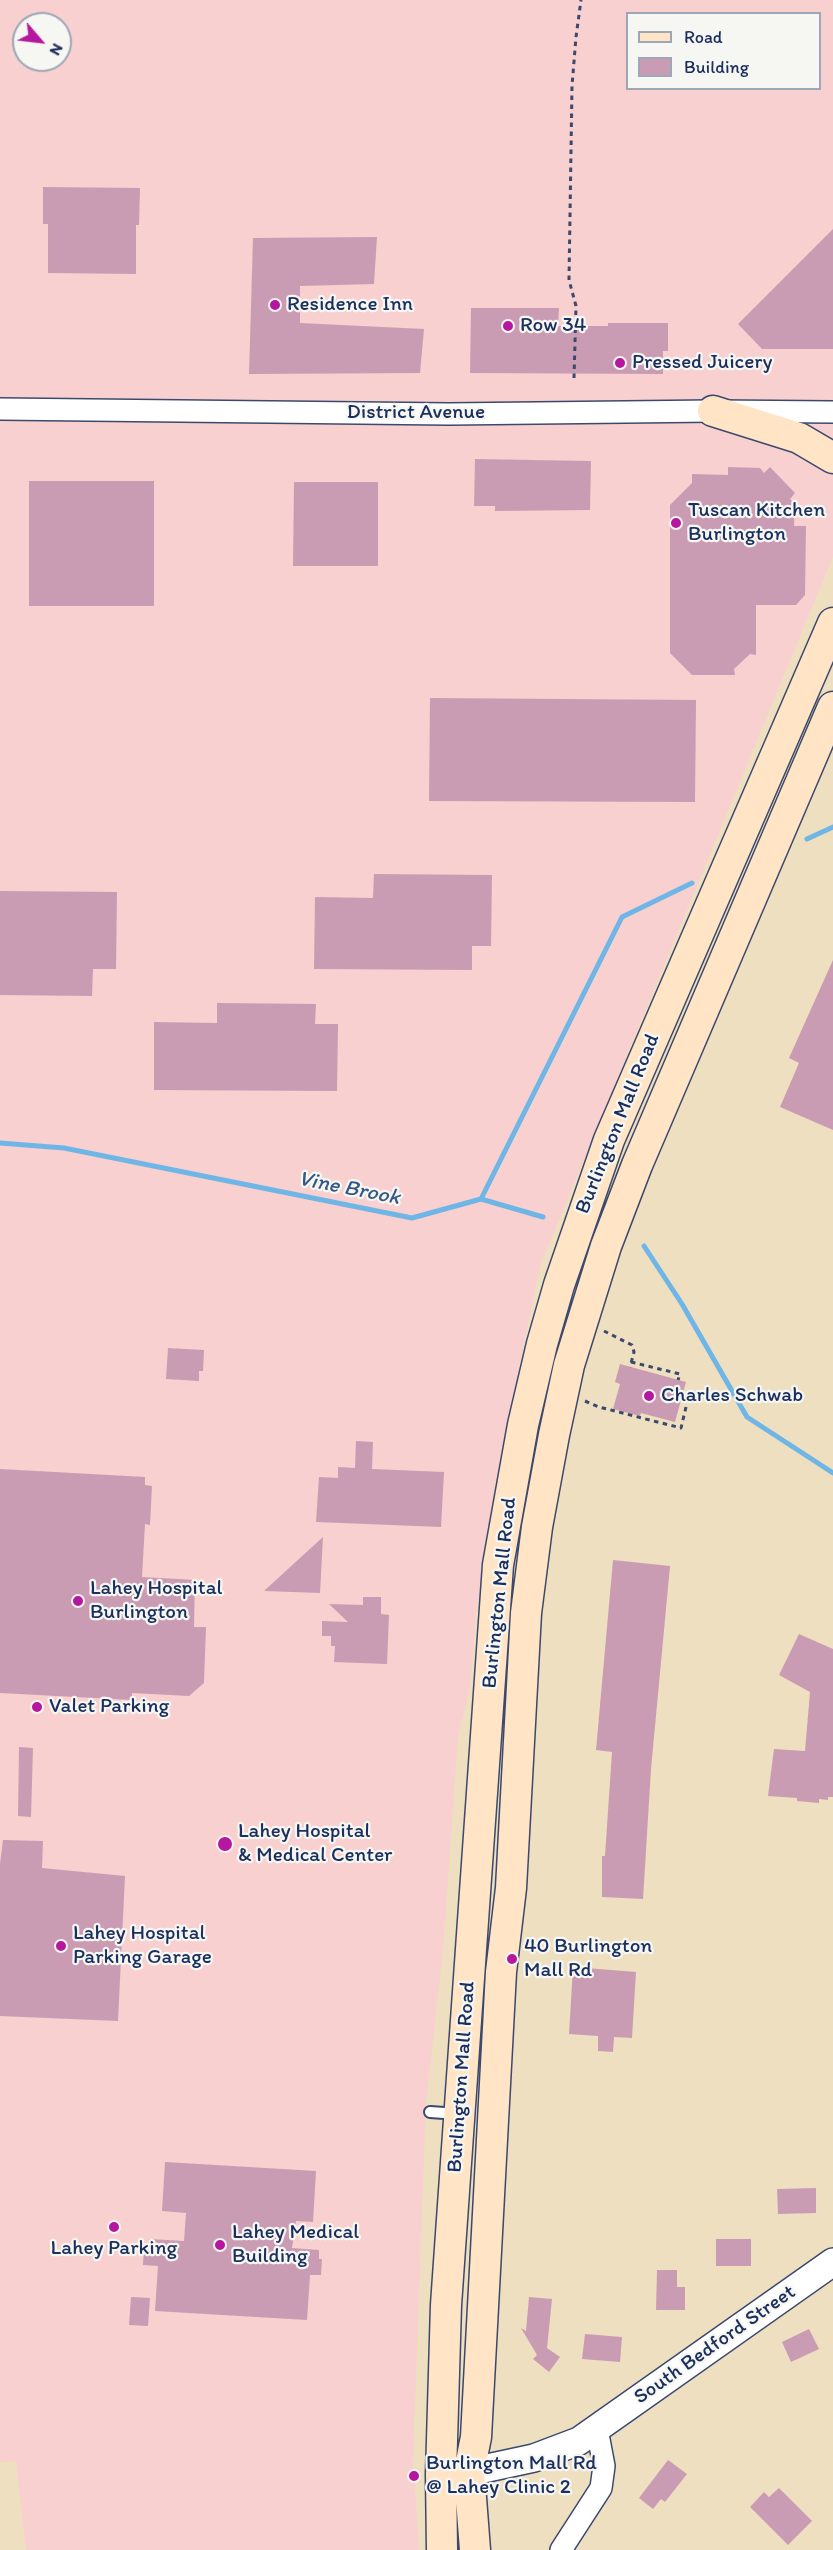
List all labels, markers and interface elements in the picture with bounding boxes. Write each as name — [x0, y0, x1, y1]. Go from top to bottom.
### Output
north arrow — [12, 12, 72, 72]
legend — [626, 12, 821, 90]
text: Road — [684, 26, 723, 48]
text: N — [46, 41, 67, 59]
text: Building — [684, 56, 749, 78]
place label: Residence Inn — [287, 292, 413, 318]
marker: Residence Inn — [268, 298, 282, 312]
place label: Row 34 — [520, 313, 586, 339]
marker: Row 34 — [501, 319, 515, 333]
place label: Pressed Juicery — [632, 350, 772, 376]
marker: Pressed Juicery — [613, 356, 627, 370]
street label: District Avenue — [347, 400, 485, 426]
place label: Tuscan Kitchen Burlington — [688, 498, 825, 548]
marker: Tuscan Kitchen Burlington — [669, 516, 683, 530]
street label: Burlington Mall Road — [570, 1030, 666, 1218]
water label: Vine Brook — [296, 1166, 402, 1212]
place label: Charles Schwab — [661, 1383, 803, 1409]
marker: Charles Schwab — [642, 1389, 656, 1403]
street label: Burlington Mall Road — [477, 1496, 523, 1690]
place label: Lahey Hospital Burlington — [90, 1576, 222, 1626]
marker: Lahey Hospital Burlington — [71, 1594, 85, 1608]
place label: Valet Parking — [49, 1694, 169, 1720]
marker: Valet Parking — [30, 1700, 44, 1714]
place label: Lahey Hospital & Medical Center — [238, 1819, 392, 1869]
marker: Lahey Hospital & Medical Center — [216, 1835, 234, 1853]
place label: Lahey Hospital Parking Garage — [73, 1921, 212, 1971]
place label: 40 Burlington Mall Rd — [524, 1934, 652, 1984]
marker: Lahey Hospital Parking Garage — [54, 1939, 68, 1953]
marker: 40 Burlington Mall Rd — [505, 1952, 519, 1966]
street label: Burlington Mall Road — [443, 1980, 481, 2174]
marker: Lahey Parking — [107, 2220, 121, 2234]
place label: Lahey Medical Building — [232, 2220, 359, 2270]
place label: Lahey Parking — [51, 2236, 177, 2262]
marker: Lahey Medical Building — [213, 2238, 227, 2252]
street label: South Bedford Street — [629, 2280, 801, 2410]
place label: Burlington Mall Rd @ Lahey Clinic 2 — [426, 2451, 597, 2501]
marker: Burlington Mall Rd @ Lahey Clinic 2 — [407, 2469, 421, 2483]

